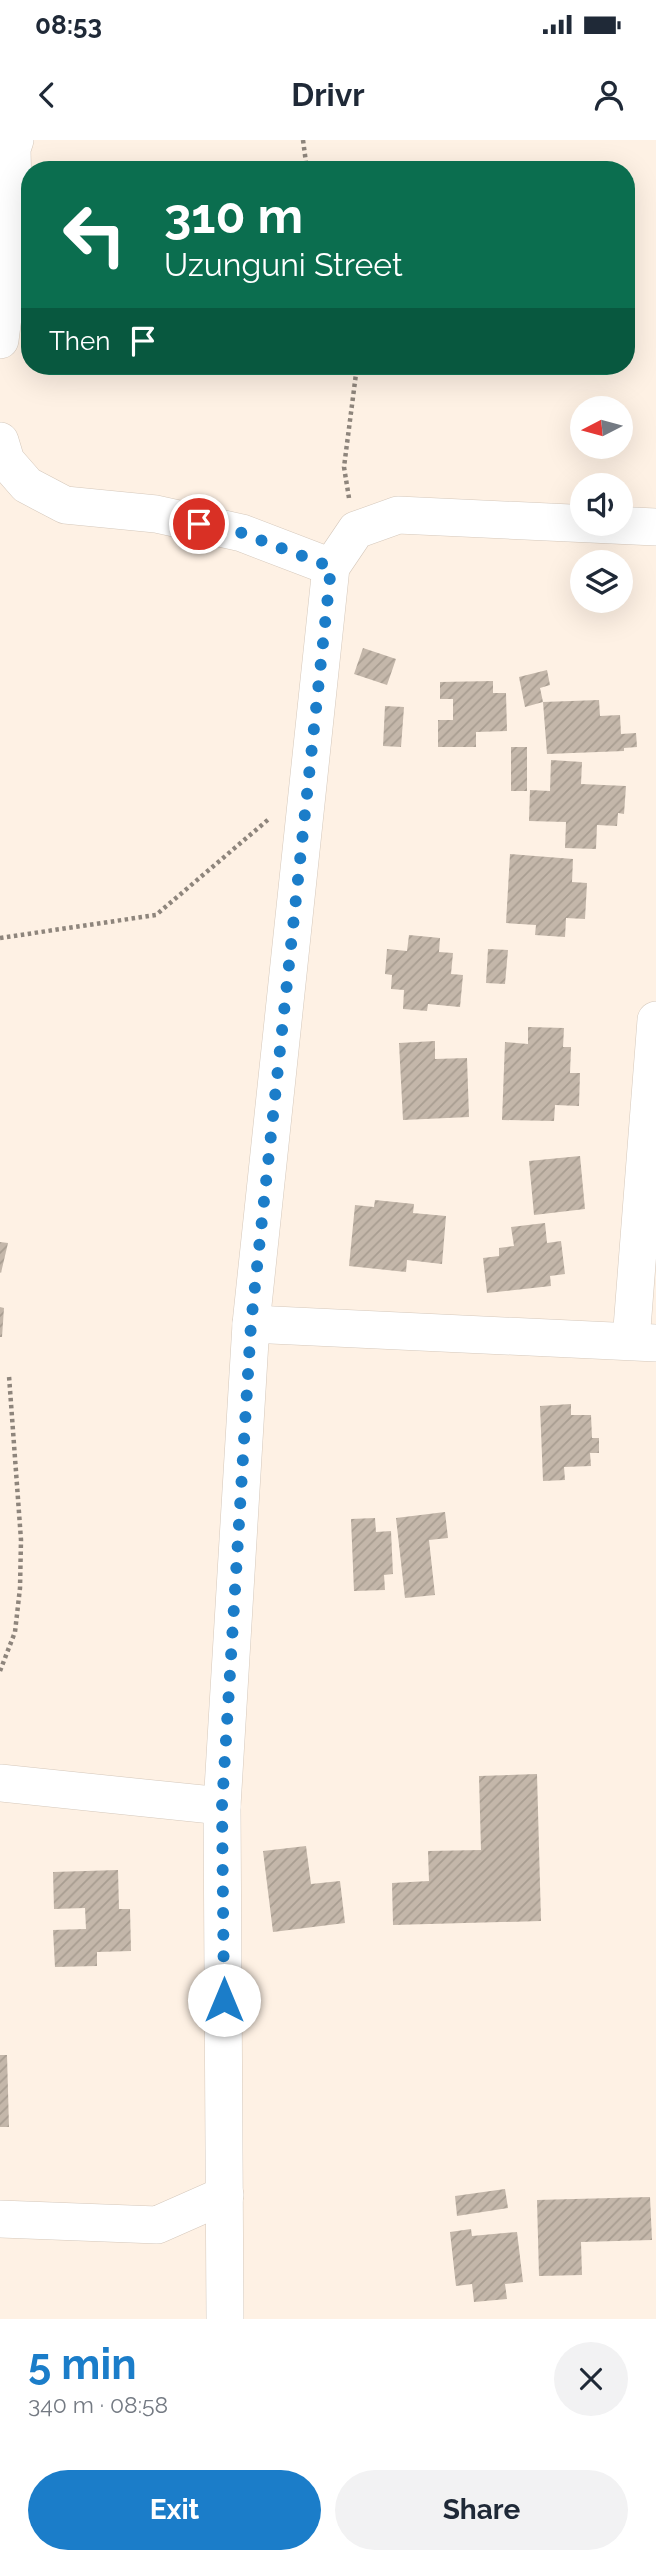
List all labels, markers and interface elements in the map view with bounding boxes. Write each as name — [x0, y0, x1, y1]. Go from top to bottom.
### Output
text: 08:53 — [35, 10, 102, 40]
icon: back — [28, 76, 66, 114]
text: Drivr — [291, 76, 365, 113]
icon: person — [590, 76, 628, 114]
text: 310 m — [164, 187, 303, 244]
icon: left — [49, 189, 140, 280]
text: Uzunguni Street — [164, 246, 403, 283]
icon: arrive — [124, 322, 162, 360]
text: Then — [49, 326, 110, 356]
north arrow — [570, 396, 634, 458]
map controls — [570, 396, 633, 613]
button: sound — [570, 473, 633, 536]
pin — [169, 494, 229, 554]
icon: arrive — [180, 505, 218, 543]
button: layers — [570, 550, 633, 613]
position arrow — [187, 1963, 261, 2037]
text: 5 min — [28, 2340, 137, 2389]
button: close — [554, 2342, 628, 2416]
text: 340 m · 08:58 — [28, 2391, 168, 2418]
button: Exit — [28, 2470, 321, 2550]
button: Share — [335, 2470, 628, 2550]

